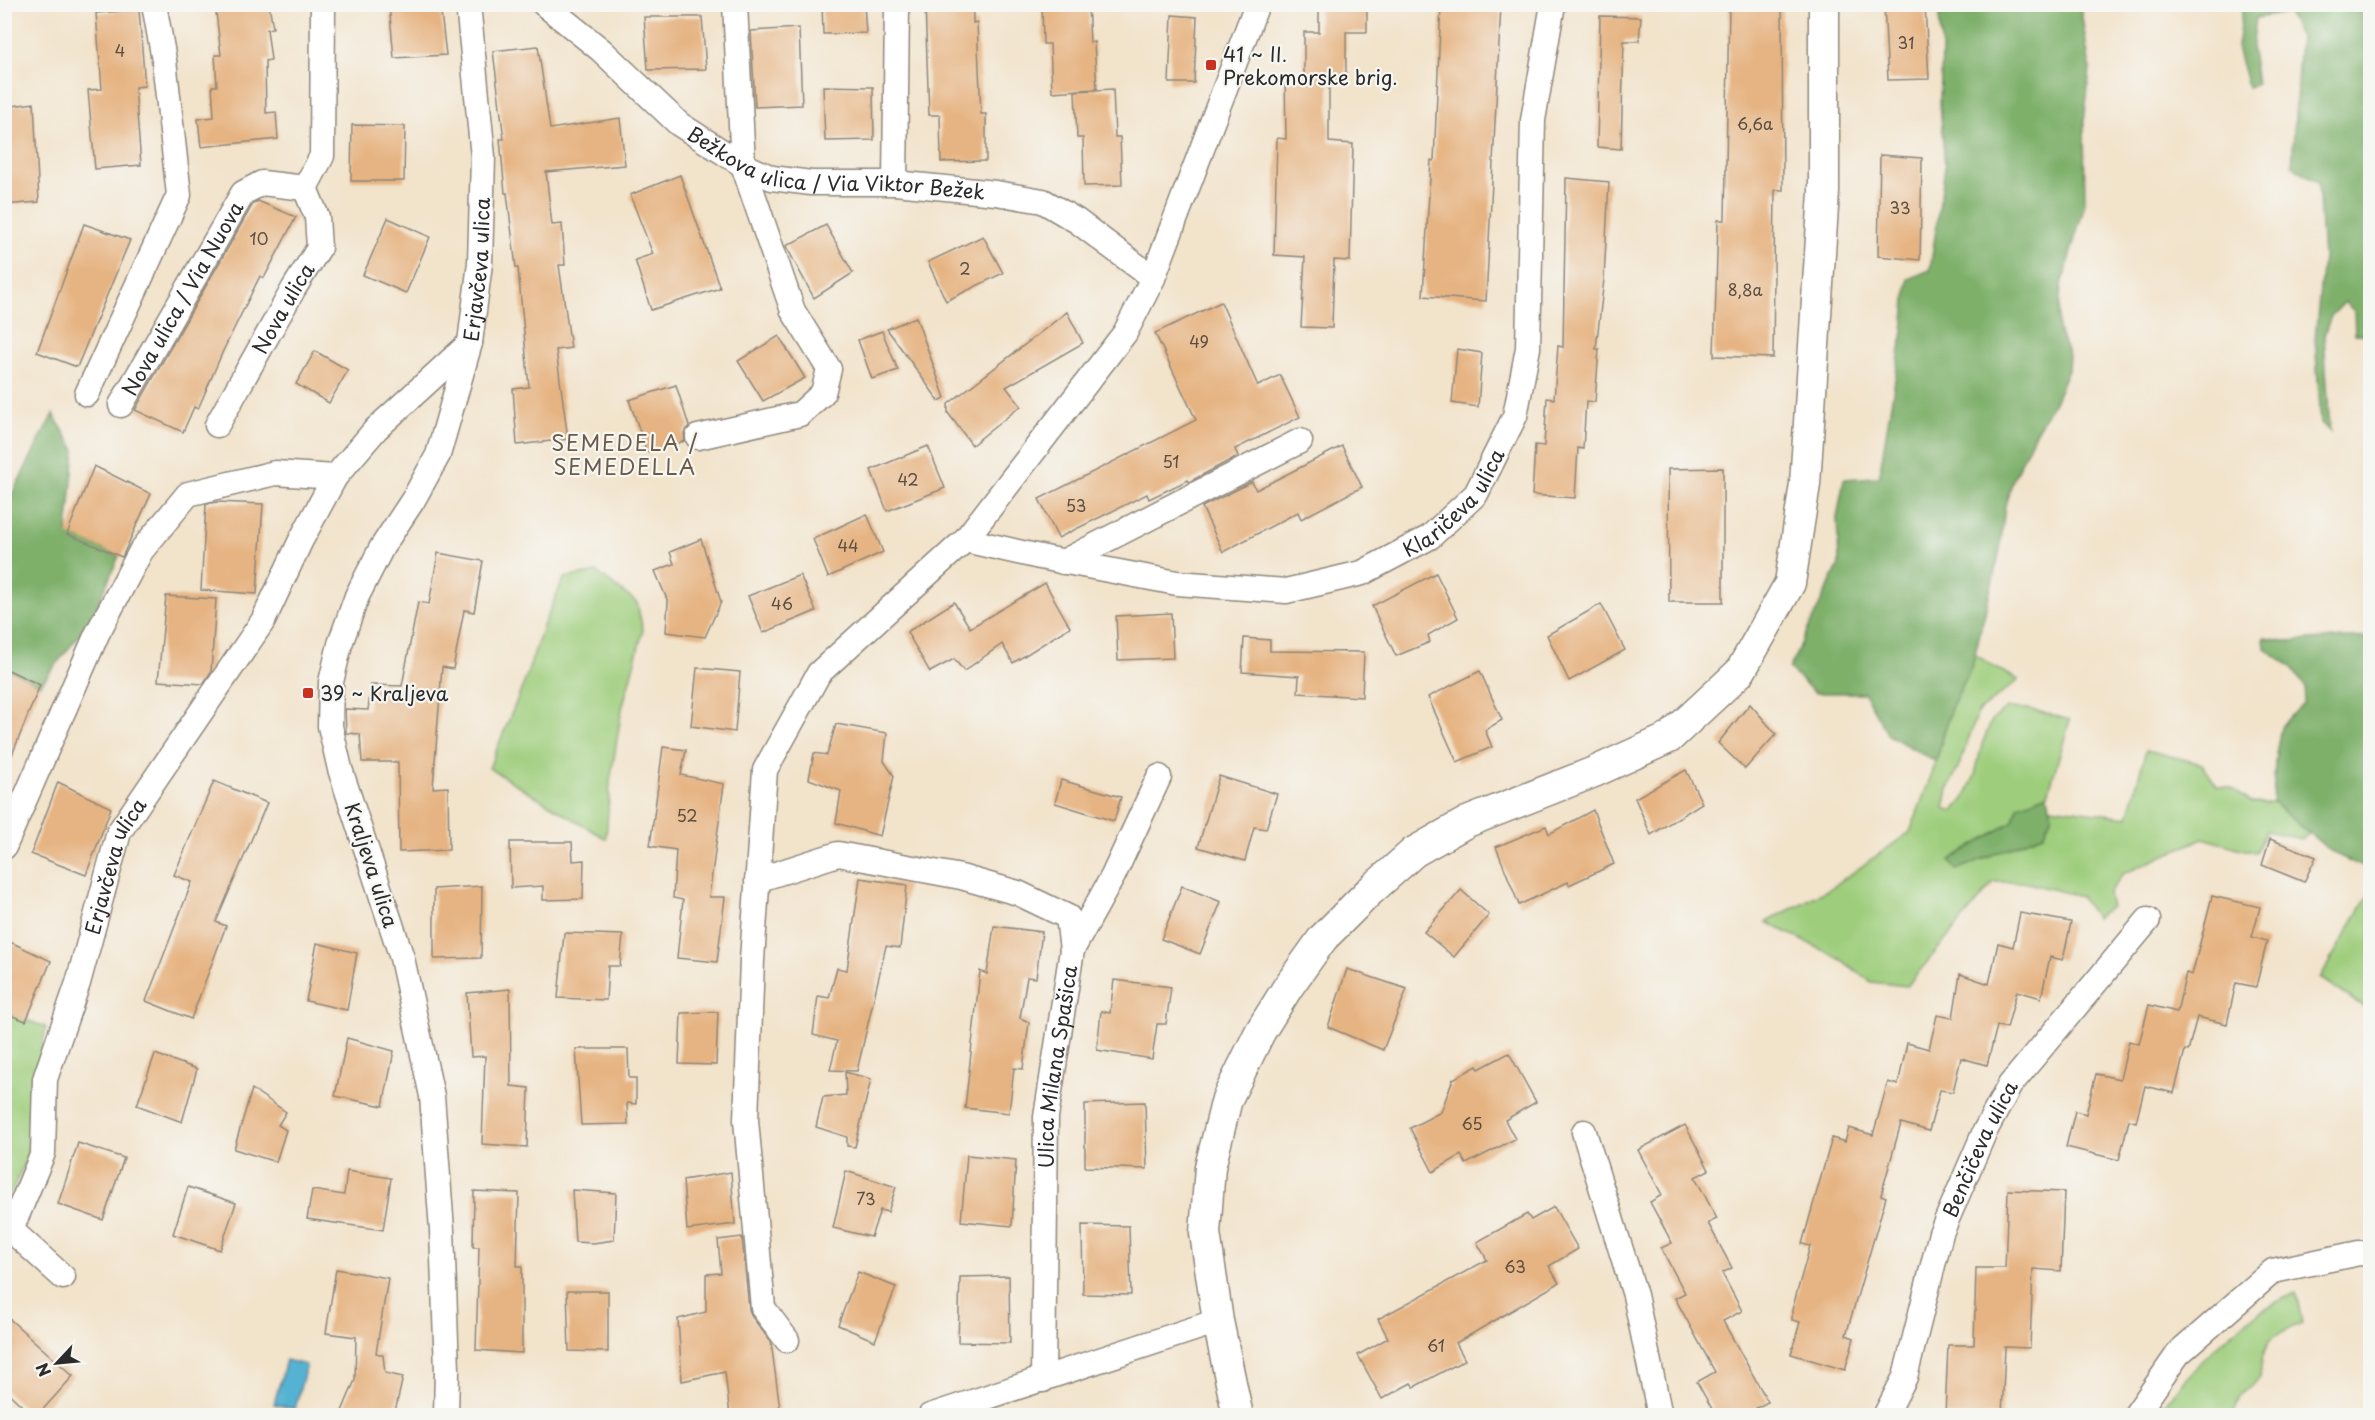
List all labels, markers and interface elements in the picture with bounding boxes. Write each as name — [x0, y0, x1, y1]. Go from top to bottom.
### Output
house number: 31 — [1898, 30, 1914, 54]
house number: 4 — [115, 38, 125, 62]
place label: 41 ~ II. Prekomorske brig. — [1223, 39, 1398, 92]
marker: 41 ~ II. Prekomorske brig. — [1204, 58, 1218, 72]
house number: 6,6a — [1737, 111, 1773, 135]
street label: Bežkova ulica / Via Viktor Bežek — [682, 118, 986, 207]
street label: Nova ulica / Via Nuova — [114, 195, 251, 401]
house number: 33 — [1889, 195, 1911, 219]
street label: Erjavčeva ulica — [455, 197, 497, 343]
house number: 10 — [250, 226, 268, 250]
street label: Nova ulica — [245, 256, 321, 360]
house number: 2 — [959, 256, 971, 280]
house number: 8,8a — [1728, 277, 1762, 301]
house number: 49 — [1189, 329, 1209, 353]
district label: SEMEDELA / SEMEDELLA — [551, 426, 699, 482]
street label: Klaričeva ulica — [1397, 443, 1512, 564]
house number: 51 — [1162, 449, 1180, 473]
house number: 42 — [897, 467, 919, 491]
house number: 53 — [1066, 493, 1086, 517]
house number: 44 — [837, 533, 859, 557]
house number: 46 — [771, 591, 793, 615]
place label: 39 ~ Kraljeva — [320, 678, 449, 708]
marker: 39 ~ Kraljeva — [301, 686, 315, 700]
street label: Erjavčeva ulica — [77, 791, 153, 938]
street label: Kraljeva ulica — [338, 799, 406, 932]
house number: 52 — [676, 803, 698, 827]
street label: Ulica Milana Spašica — [1030, 963, 1084, 1169]
street label: Benčičeva ulica — [1935, 1075, 2025, 1222]
house number: 65 — [1461, 1111, 1483, 1135]
house number: 73 — [856, 1186, 876, 1210]
house number: 63 — [1504, 1254, 1526, 1278]
north arrow — [27, 1333, 87, 1393]
house number: 61 — [1427, 1333, 1445, 1357]
text: N — [29, 1359, 56, 1381]

